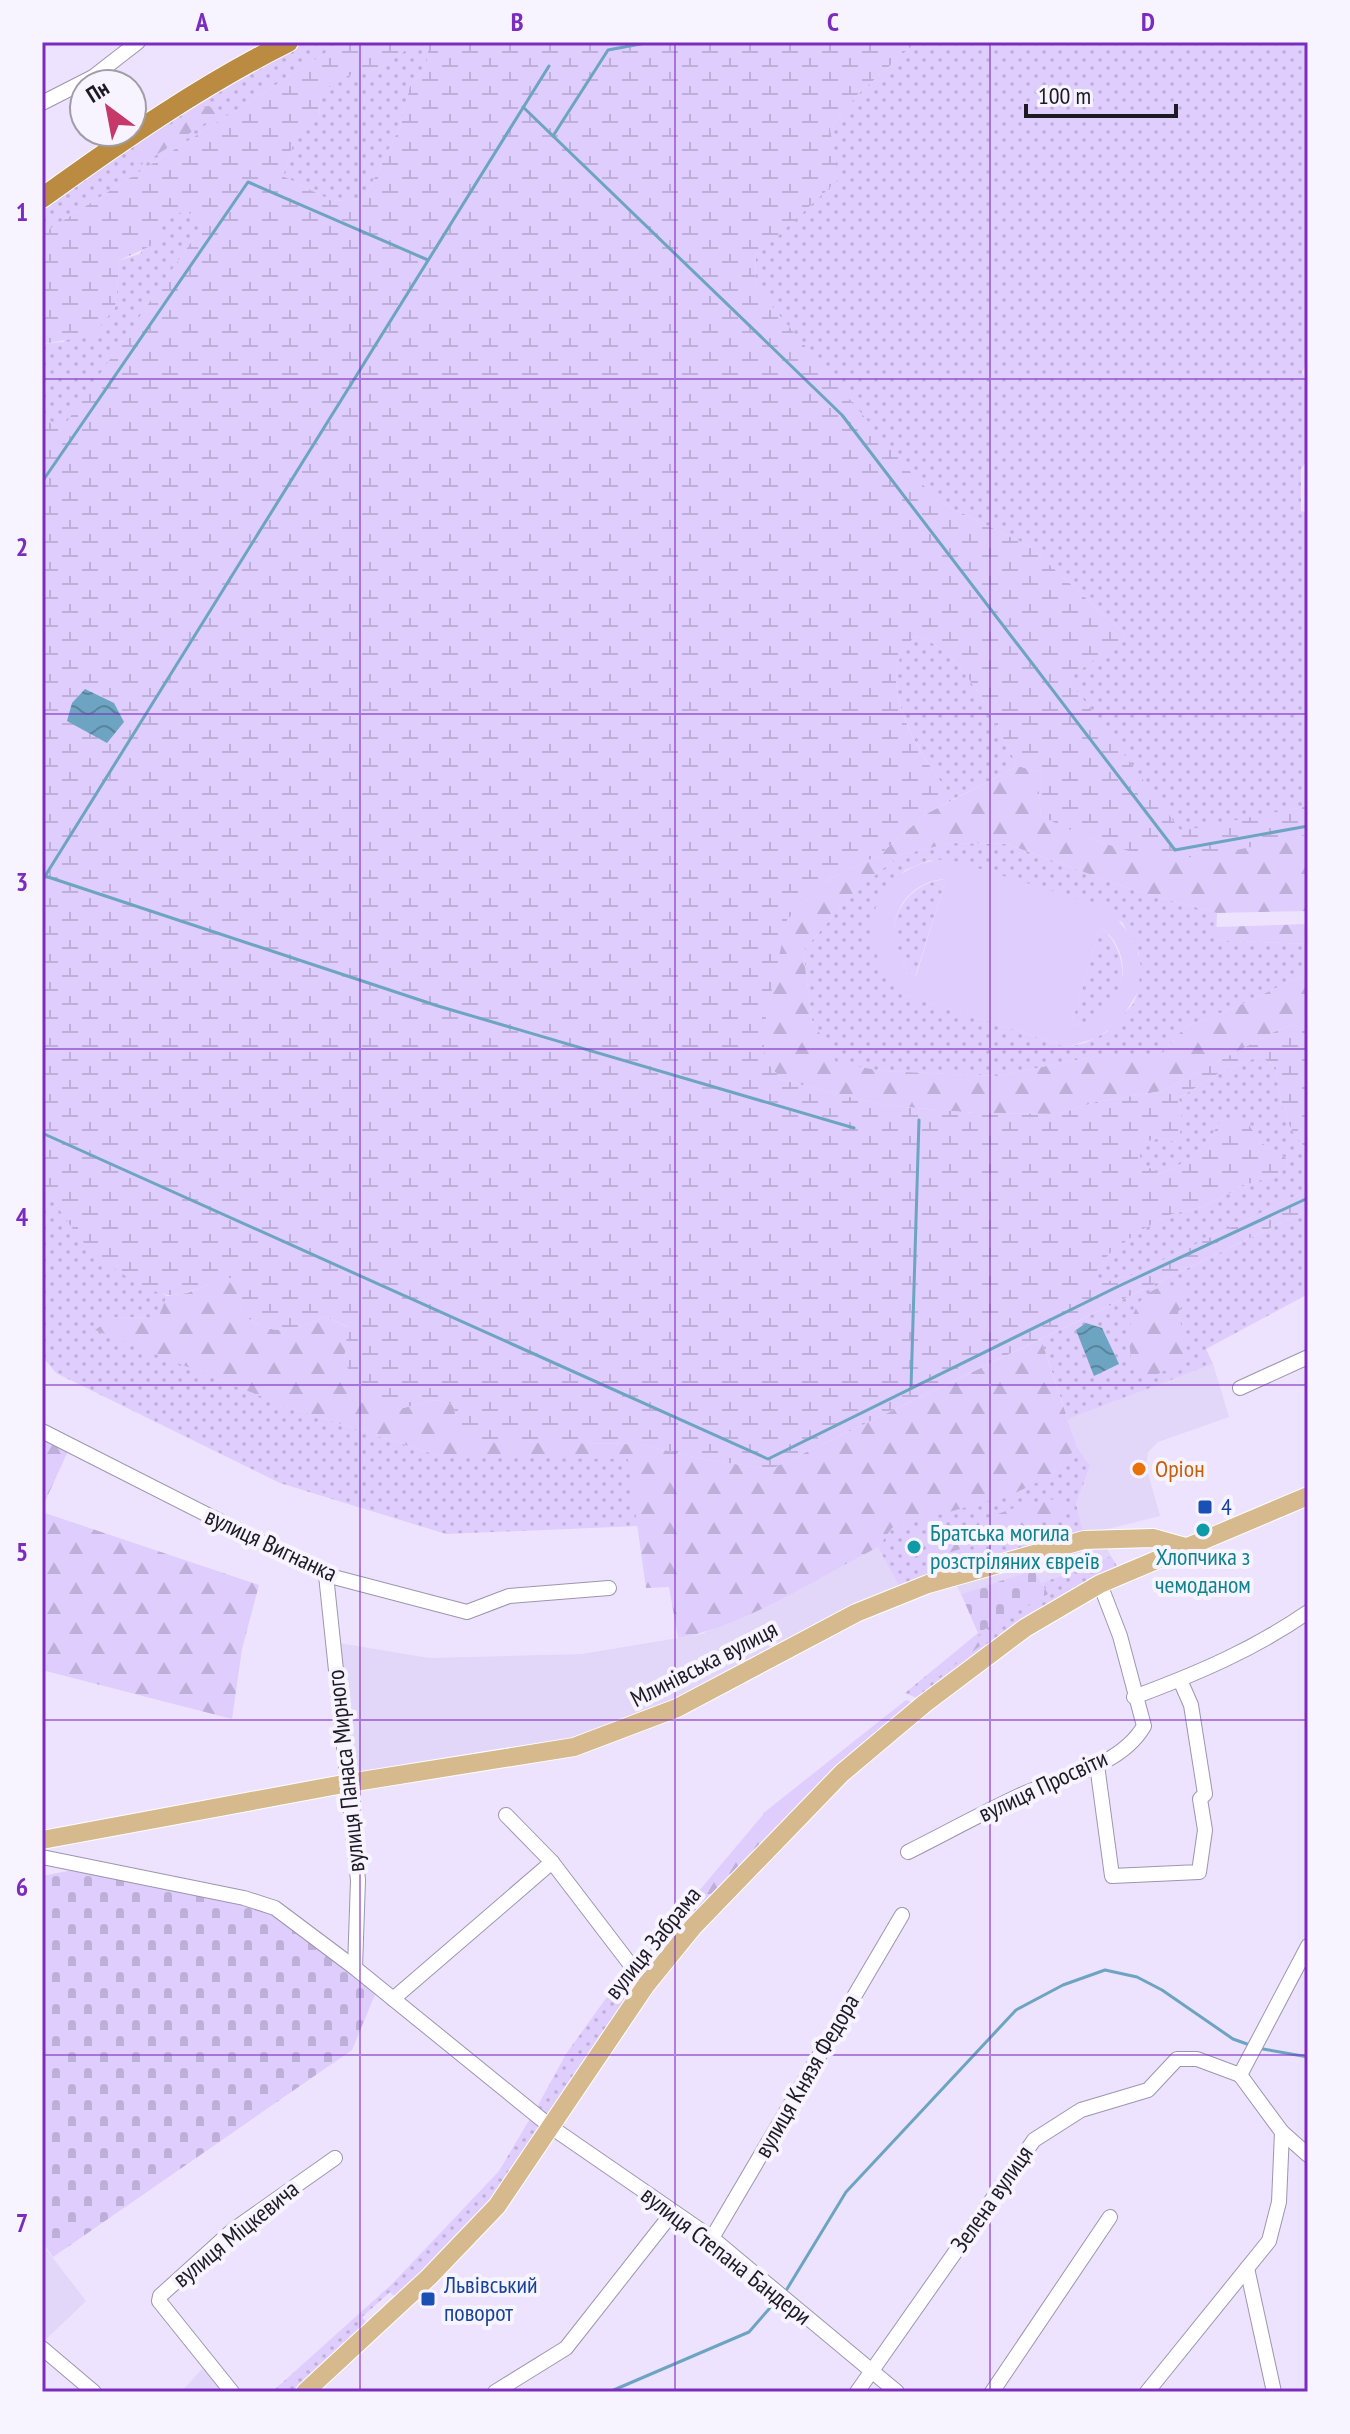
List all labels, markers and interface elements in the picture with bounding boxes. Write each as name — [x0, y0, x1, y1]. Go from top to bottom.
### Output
text: A — [194, 5, 209, 38]
text: B — [511, 5, 524, 38]
text: C — [827, 5, 839, 38]
text: D — [1141, 5, 1155, 38]
north arrow — [68, 68, 148, 148]
scale bar — [1026, 68, 1176, 118]
text: Пн — [81, 74, 114, 109]
text: 100 m — [1038, 80, 1091, 111]
text: 1 — [16, 195, 28, 228]
text: 2 — [16, 530, 28, 563]
text: 3 — [16, 865, 28, 898]
text: 4 — [16, 1200, 29, 1233]
place label: Оріон — [1155, 1453, 1205, 1484]
marker: Оріон — [1130, 1460, 1148, 1478]
place label: 4 — [1221, 1491, 1232, 1522]
marker: 4 — [1196, 1498, 1214, 1516]
street label: вулиця Вигнанка — [200, 1501, 342, 1589]
place label: Братська могила розстріляних євреїв — [930, 1517, 1100, 1576]
marker: Хлопчика з чемоданом — [1194, 1521, 1212, 1539]
text: 5 — [16, 1535, 28, 1568]
marker: Братська могила розстріляних євреїв — [905, 1538, 923, 1556]
place label: Хлопчика з чемоданом — [1155, 1541, 1251, 1600]
street label: Млинівська вулиця — [625, 1613, 783, 1714]
street label: вулиця Панаса Мирного — [319, 1668, 372, 1874]
street label: вулиця Просвіти — [973, 1742, 1112, 1829]
text: 6 — [16, 1870, 28, 1903]
street label: вулиця Забрама — [598, 1880, 708, 2005]
street label: вулиця Князя Федора — [747, 1988, 866, 2163]
street label: Зелена вулиця — [944, 2139, 1040, 2258]
street label: вулиця Міцкевича — [166, 2173, 305, 2294]
street label: вулиця Степана Бандери — [635, 2179, 818, 2332]
text: 7 — [16, 2206, 28, 2239]
place label: Львівський поворот — [443, 2269, 538, 2328]
marker: Львівський поворот — [419, 2290, 437, 2308]

